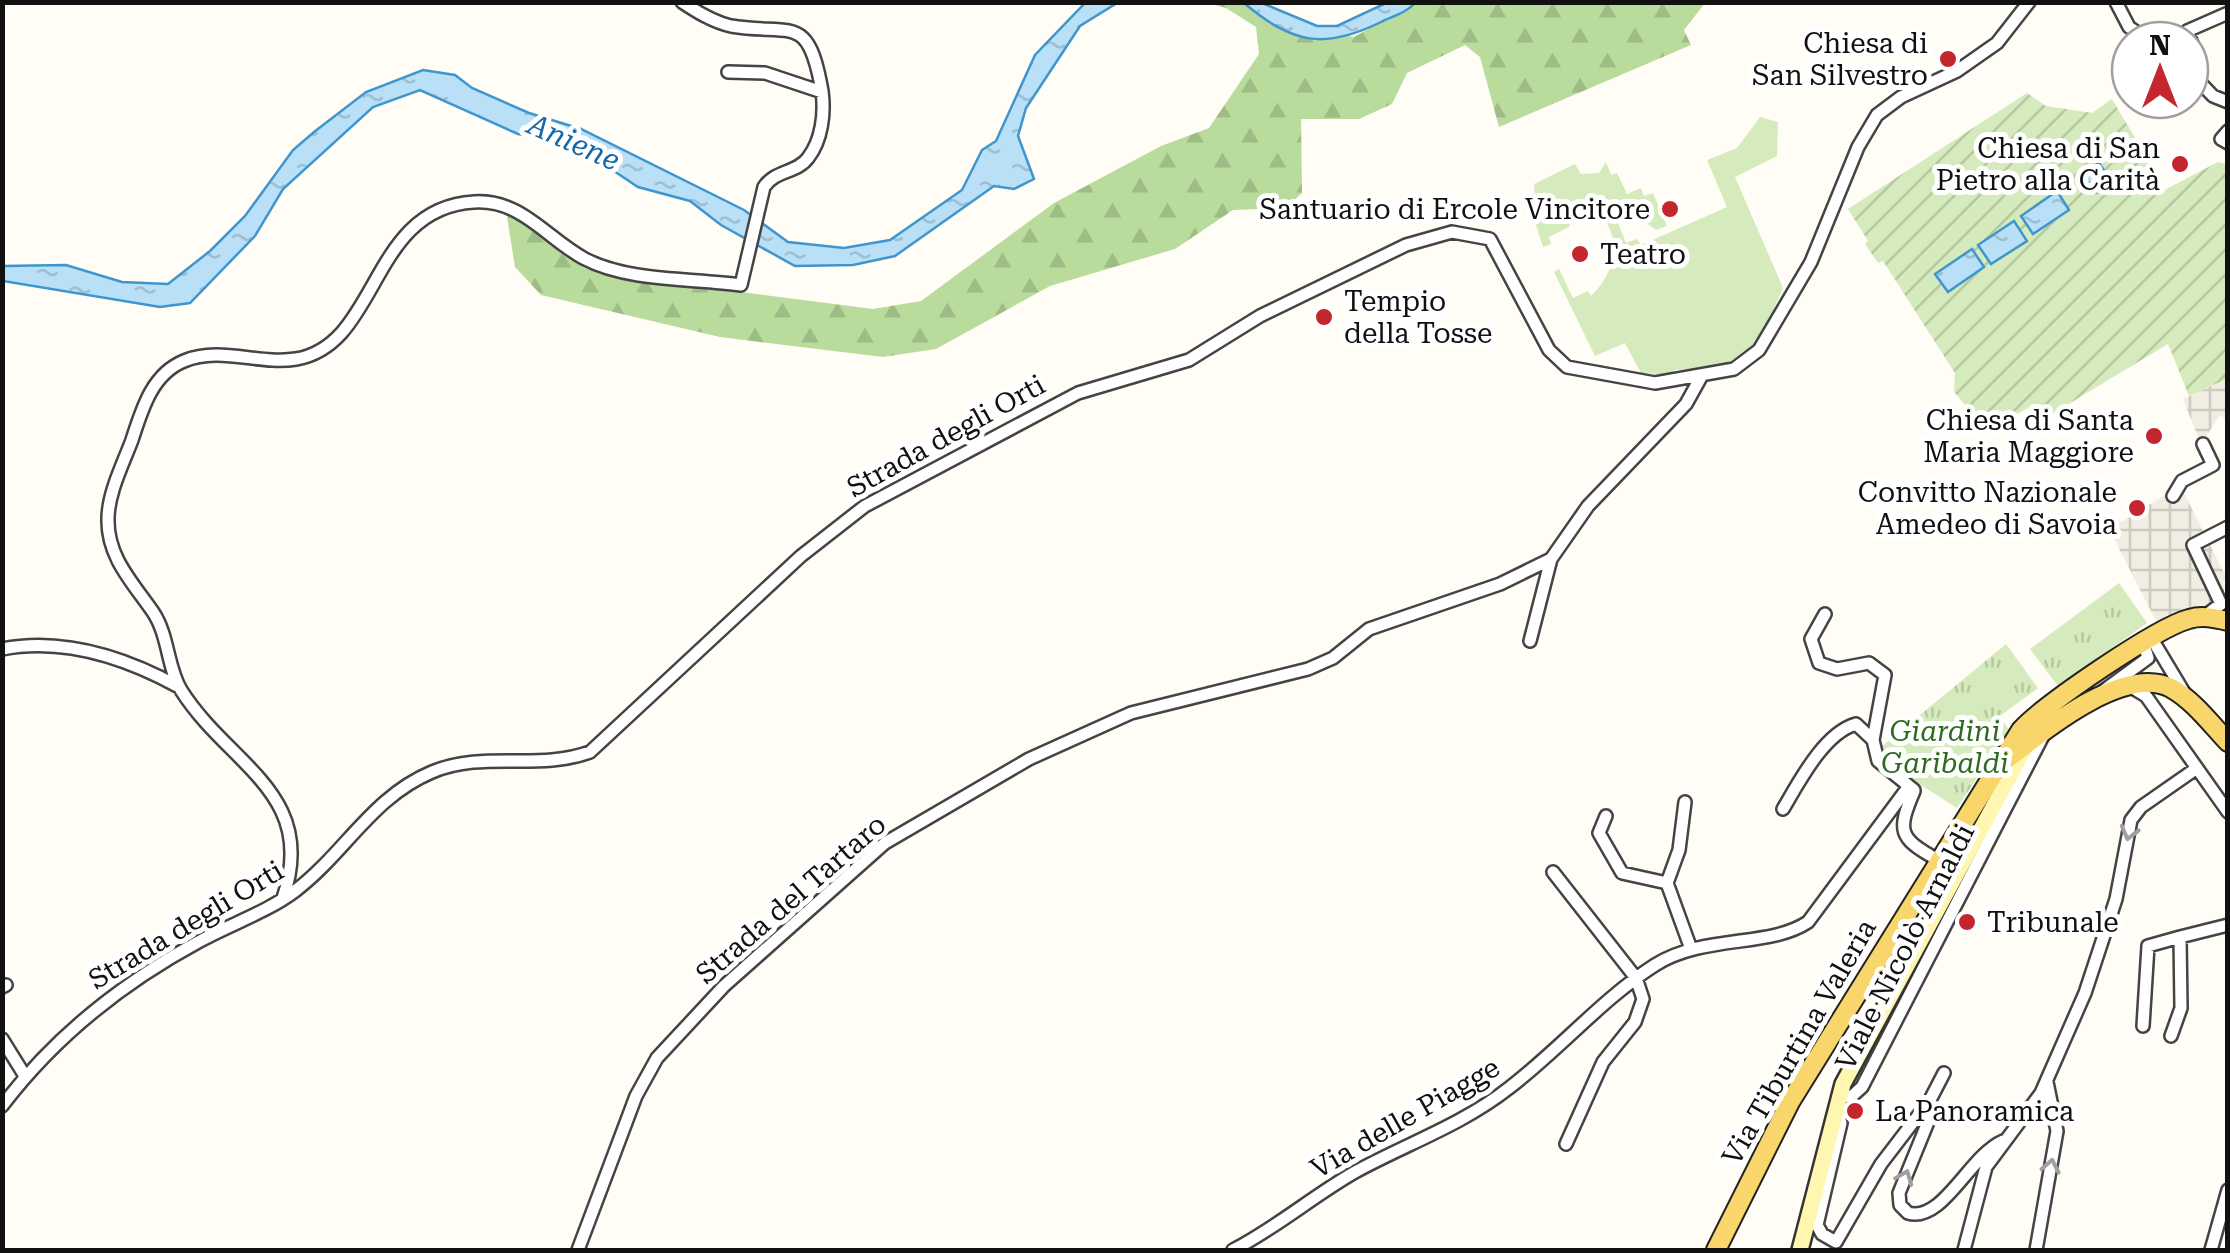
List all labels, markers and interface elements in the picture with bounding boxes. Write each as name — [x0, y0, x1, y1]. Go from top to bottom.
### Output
north arrow — [2110, 20, 2210, 120]
place label: Chiesa di San Silvestro — [1752, 27, 1928, 92]
text: N — [2149, 29, 2171, 62]
marker: Chiesa di San Silvestro — [1937, 48, 1959, 70]
water label: Aniene — [521, 106, 625, 178]
place label: Chiesa di San Pietro alla Carità — [1936, 132, 2160, 197]
marker: Chiesa di San Pietro alla Carità — [2169, 153, 2191, 175]
place label: Santuario di Ercole Vincitore — [1259, 193, 1650, 226]
marker: Santuario di Ercole Vincitore — [1659, 198, 1681, 220]
place label: Teatro — [1600, 238, 1686, 271]
marker: Teatro — [1569, 243, 1591, 265]
place label: Tempio della Tosse — [1344, 285, 1492, 350]
marker: Tempio della Tosse — [1313, 306, 1335, 328]
street label: Strada degli Orti — [841, 368, 1051, 504]
place label: Chiesa di Santa Maria Maggiore — [1923, 404, 2134, 469]
marker: Chiesa di Santa Maria Maggiore — [2143, 425, 2165, 447]
place label: Convitto Nazionale Amedeo di Savoia — [1858, 476, 2117, 541]
marker: Convitto Nazionale Amedeo di Savoia — [2126, 497, 2148, 519]
park label: Giardini Garibaldi — [1881, 715, 2009, 780]
street label: Strada del Tartaro — [689, 808, 893, 990]
street label: Viale Nicolò Arnaldi — [1829, 818, 1981, 1076]
one-way arrow — [2119, 823, 2140, 841]
street label: Strada degli Orti — [83, 854, 289, 996]
place label: Tribunale — [1987, 906, 2119, 939]
marker: Tribunale — [1956, 911, 1978, 933]
street label: Via Tiburtina Valeria — [1715, 913, 1883, 1171]
street label: Via delle Piagge — [1305, 1051, 1505, 1185]
place label: La Panoramica — [1875, 1095, 2074, 1128]
marker: La Panoramica — [1844, 1100, 1866, 1122]
one-way arrow — [2040, 1158, 2061, 1175]
one-way arrow — [1894, 1169, 1914, 1187]

